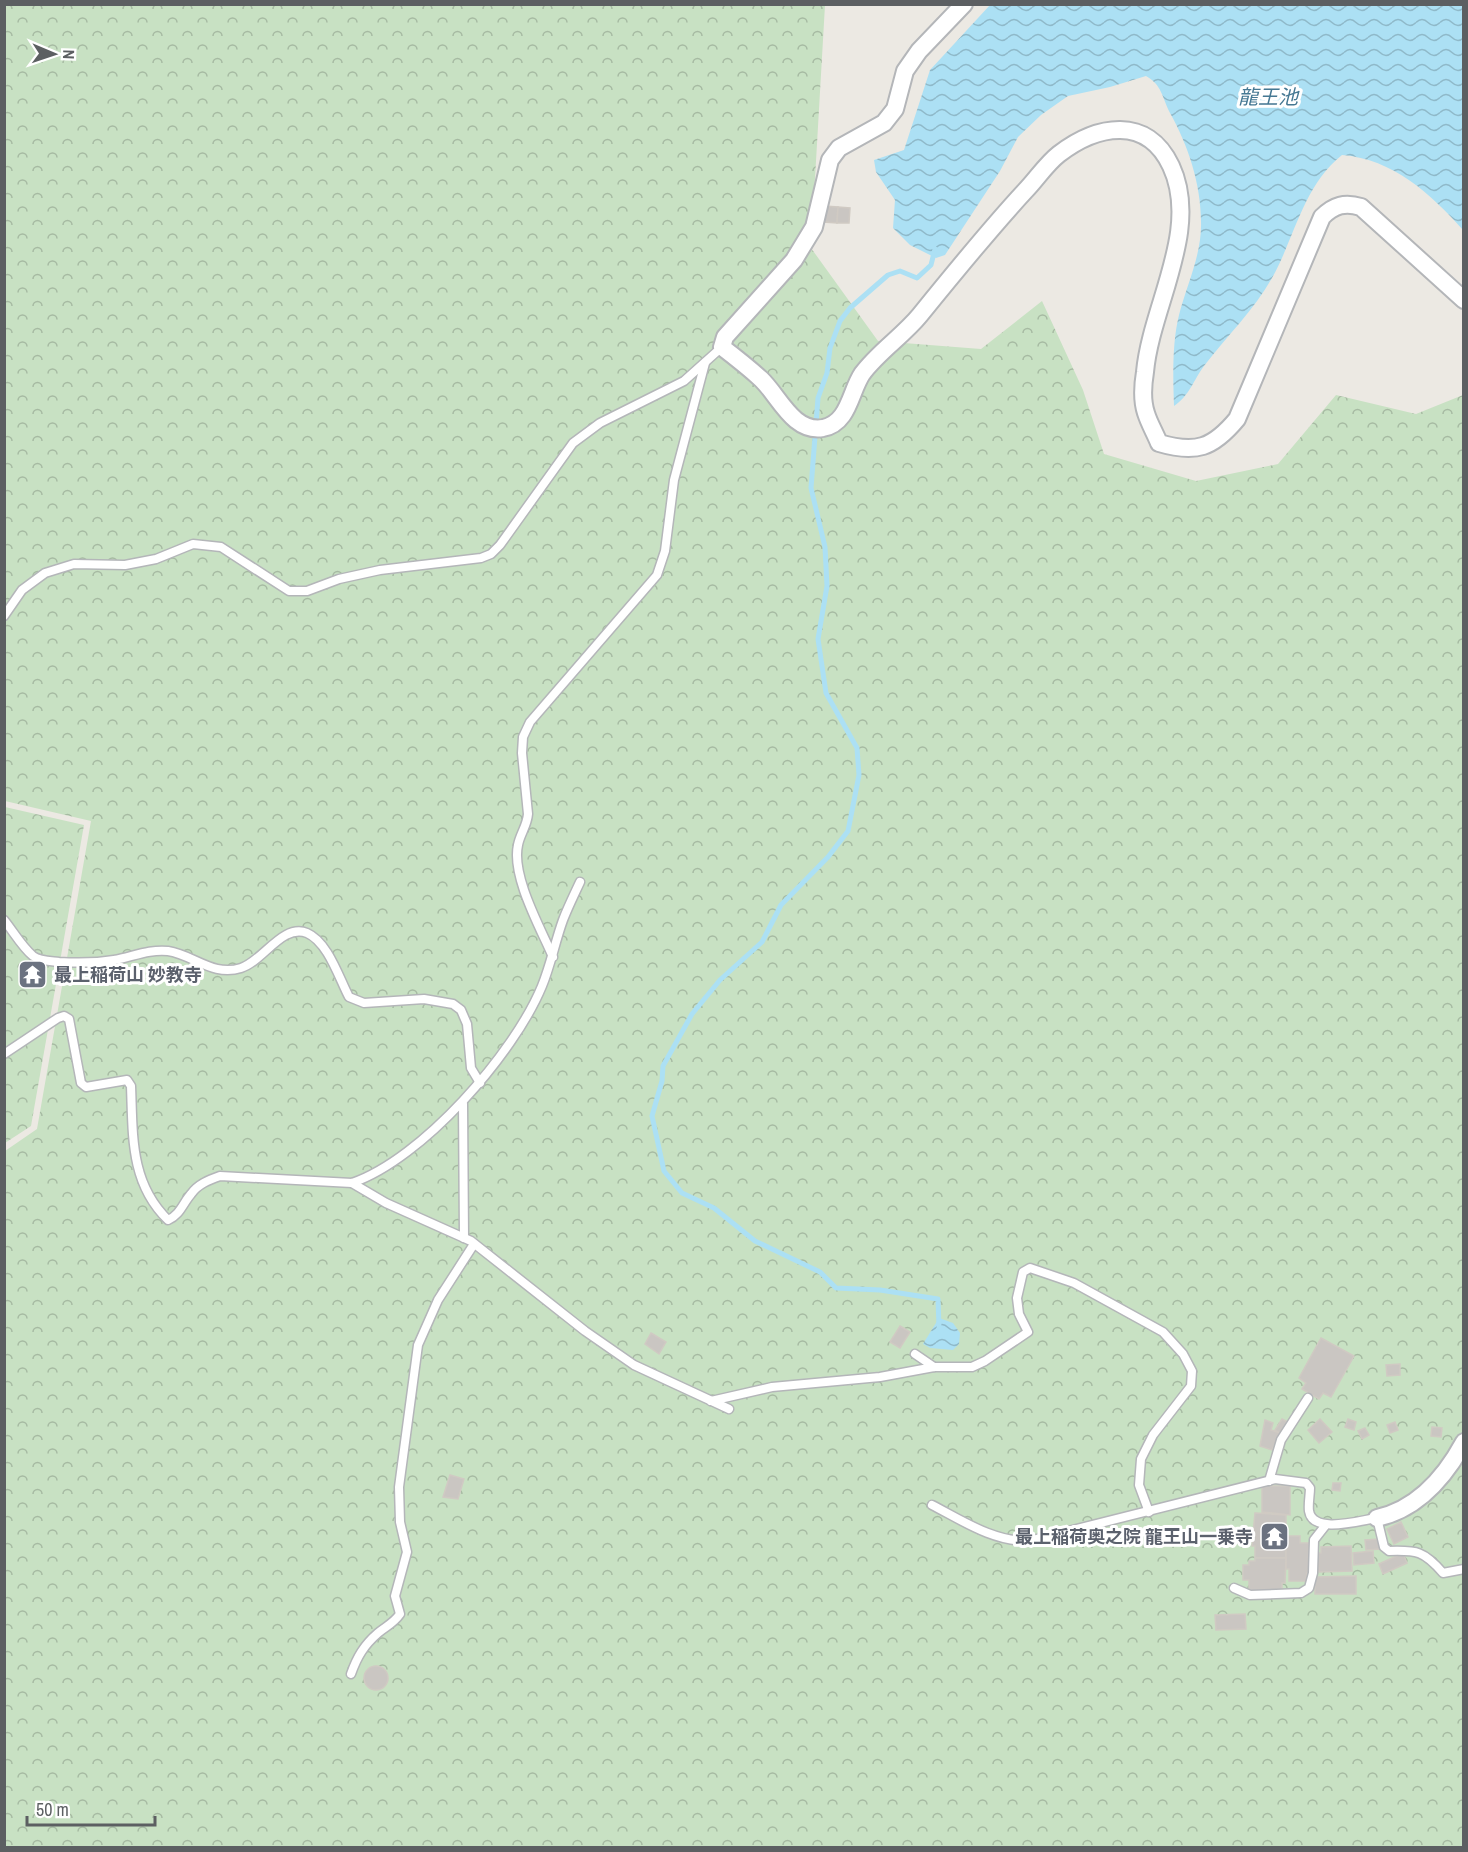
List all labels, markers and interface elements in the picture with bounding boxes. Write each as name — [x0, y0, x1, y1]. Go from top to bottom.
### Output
north arrow — [24, 24, 84, 84]
text: N — [58, 49, 80, 60]
water label: 龍王池 — [1238, 83, 1300, 110]
temple icon: 最上稲荷山 妙教寺 — [17, 959, 49, 991]
place label: 最上稲荷山 妙教寺 — [54, 962, 202, 987]
temple icon: 最上稲荷奥之院 龍王山一乗寺 — [1258, 1521, 1290, 1553]
place label: 最上稲荷奥之院 龍王山一乗寺 — [1015, 1524, 1253, 1549]
scale bar — [27, 1789, 154, 1827]
text: 50 m — [36, 1797, 69, 1822]

